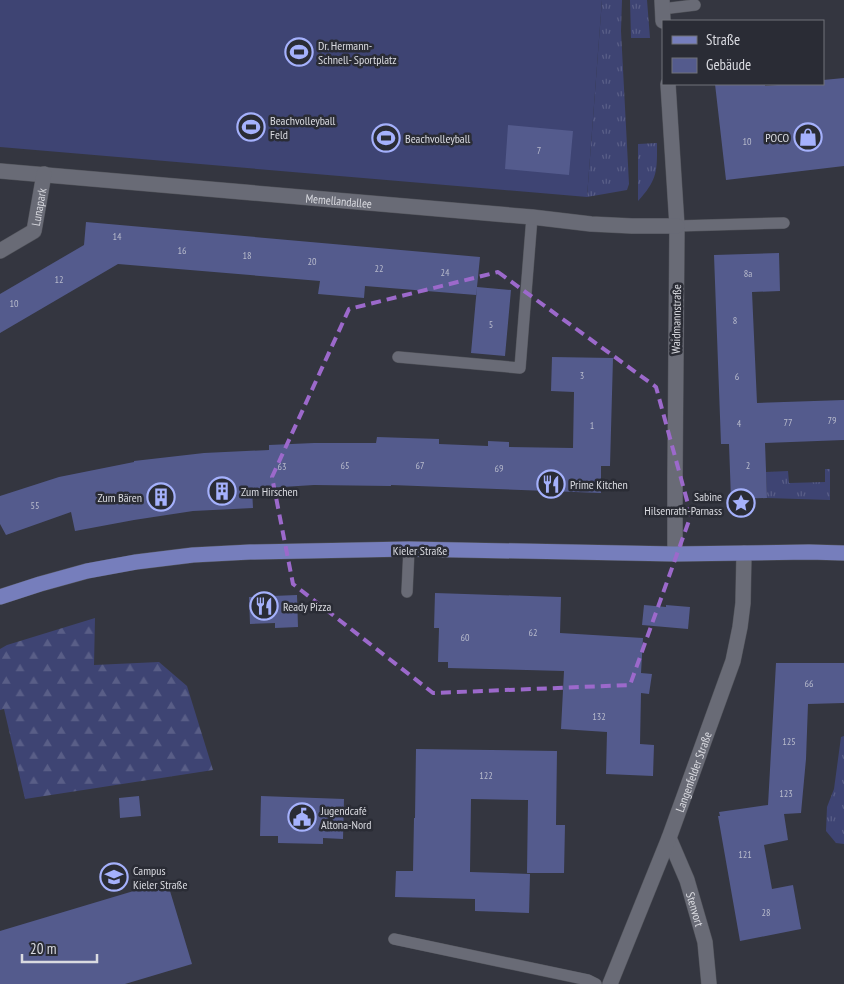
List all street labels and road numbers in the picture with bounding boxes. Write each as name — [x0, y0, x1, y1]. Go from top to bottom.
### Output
street label: Lunapark — [28, 186, 49, 227]
street label: Memellandallee — [305, 190, 373, 211]
street label: Waidmannstraße — [668, 284, 684, 354]
street label: Kieler Straße — [393, 543, 447, 558]
street label: Langenfelder Straße — [672, 729, 714, 814]
street label: Stenvort — [683, 890, 708, 929]

